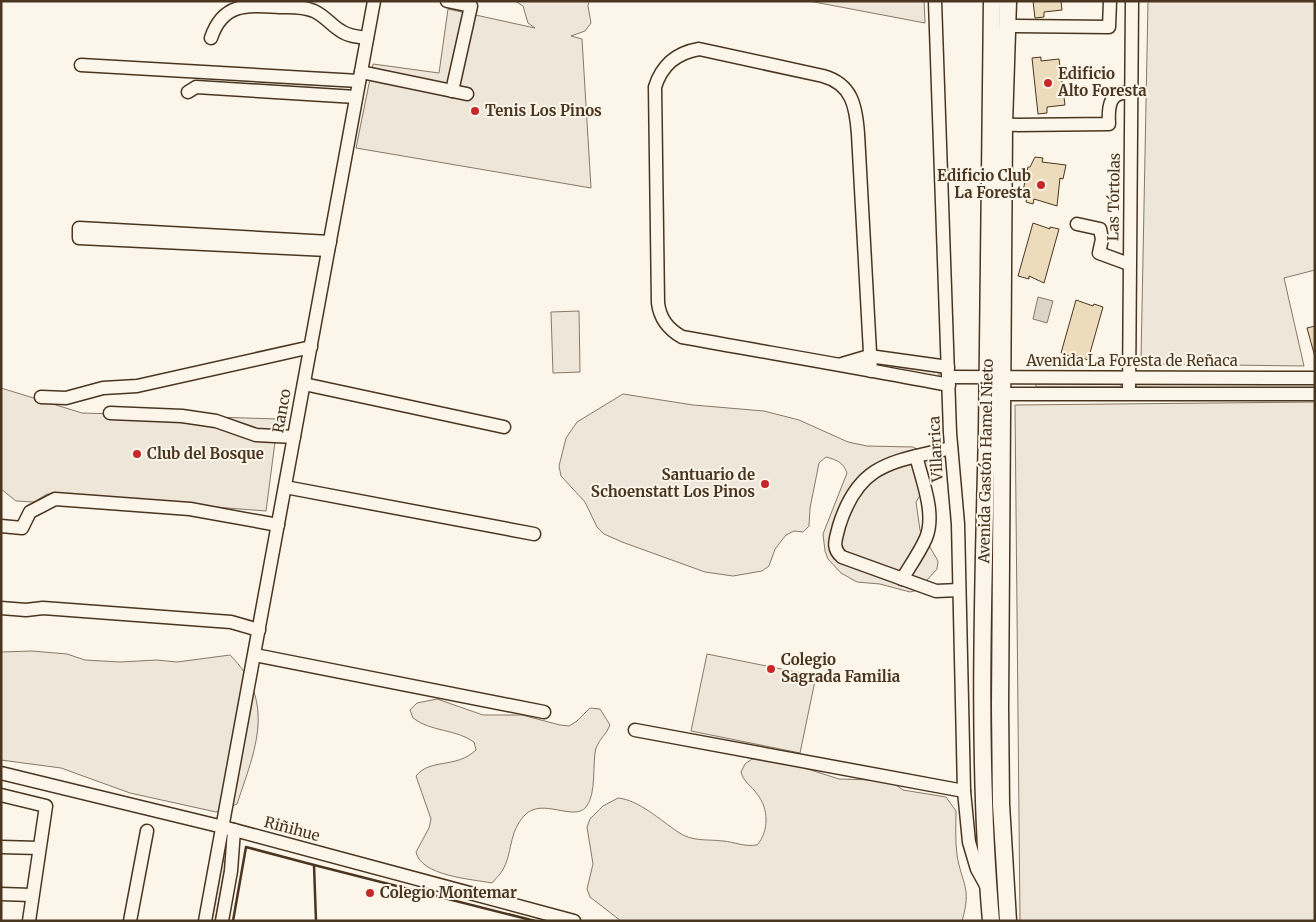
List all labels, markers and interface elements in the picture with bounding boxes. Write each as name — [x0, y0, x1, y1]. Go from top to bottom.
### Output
place label: Edificio Alto Foresta — [1057, 64, 1147, 100]
marker: Edificio Alto Foresta — [1042, 77, 1054, 89]
place label: Tenis Los Pinos — [485, 101, 602, 120]
marker: Tenis Los Pinos — [469, 105, 481, 117]
street label: Las Tórtolas — [1103, 153, 1124, 241]
place label: Edificio Club La Foresta — [937, 166, 1032, 202]
marker: Edificio Club La Foresta — [1035, 179, 1047, 191]
street label: Avenida La Foresta de Reñaca — [1025, 351, 1238, 370]
street label: Avenida Gastón Hamel Nieto — [974, 358, 997, 564]
street label: Ranco — [268, 387, 295, 435]
street label: Villarrica — [924, 416, 947, 483]
place label: Club del Bosque — [147, 444, 264, 463]
marker: Club del Bosque — [131, 448, 143, 460]
place label: Santuario de Schoenstatt Los Pinos — [591, 465, 755, 501]
marker: Santuario de Schoenstatt Los Pinos — [759, 478, 771, 490]
place label: Colegio Sagrada Familia — [781, 650, 901, 686]
marker: Colegio Sagrada Familia — [765, 663, 777, 675]
street label: Riñihue — [262, 812, 322, 845]
place label: Colegio Montemar — [380, 883, 517, 902]
marker: Colegio Montemar — [364, 887, 376, 899]

